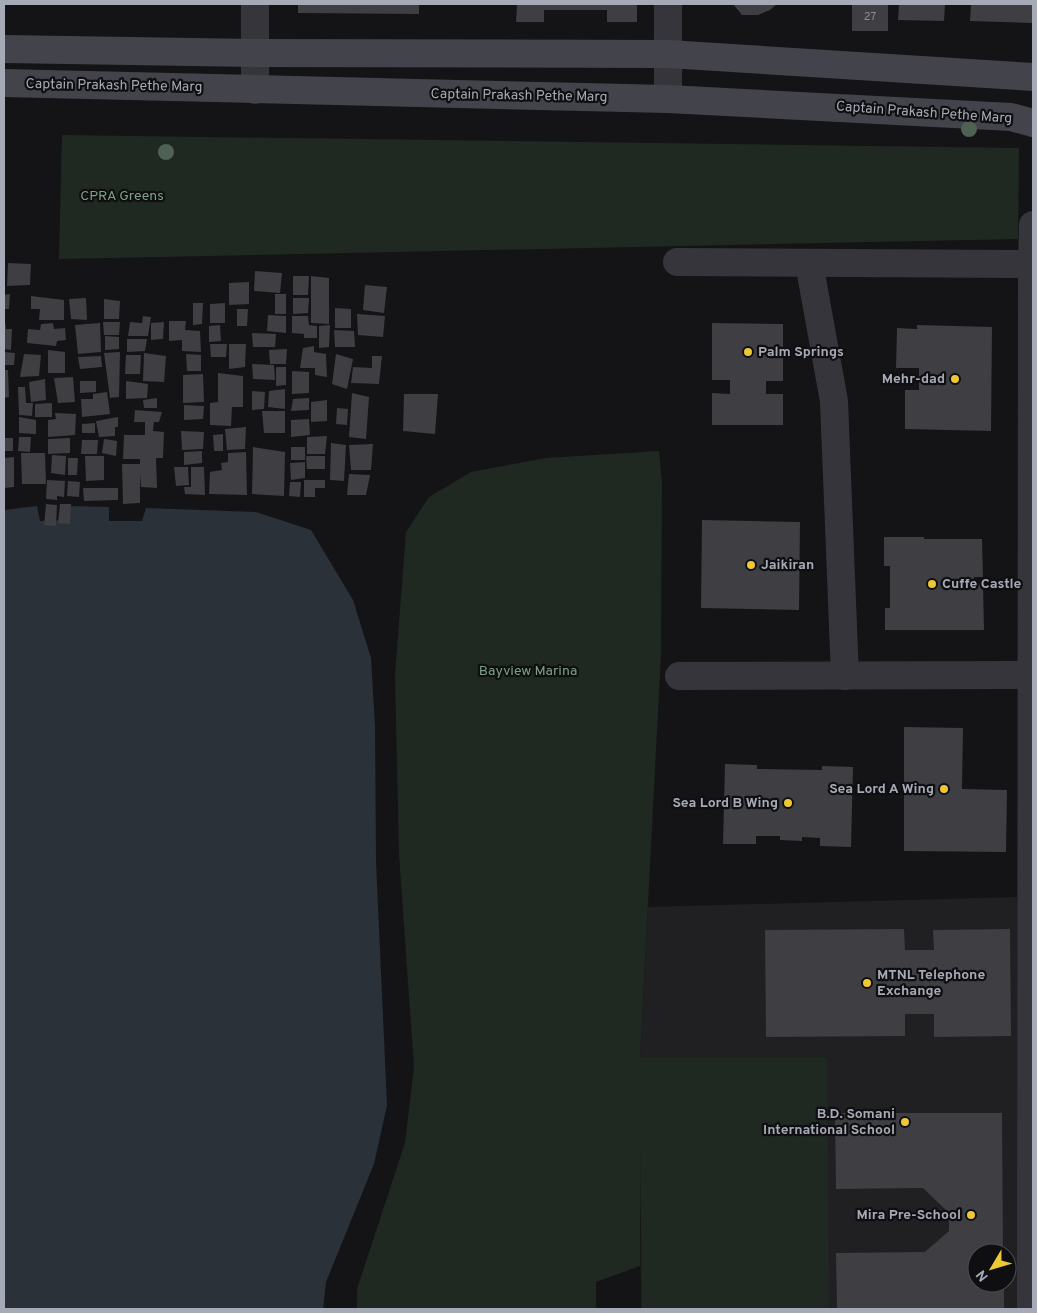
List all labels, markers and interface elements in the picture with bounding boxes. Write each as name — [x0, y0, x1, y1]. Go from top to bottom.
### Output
house number: 27 — [864, 10, 876, 24]
street label: Captain Prakash Pethe Marg — [26, 76, 202, 96]
street label: Captain Prakash Pethe Marg — [431, 86, 607, 106]
street label: Captain Prakash Pethe Marg — [835, 98, 1013, 128]
park label: CPRA Greens — [80, 188, 164, 205]
place label: Palm Springs — [758, 344, 844, 361]
marker: Palm Springs — [742, 346, 754, 358]
place label: Mehr-dad — [882, 371, 945, 388]
marker: Mehr-dad — [949, 373, 961, 385]
place label: Jaikiran — [761, 557, 814, 574]
marker: Jaikiran — [745, 559, 757, 571]
place label: Cuffe Castle — [942, 576, 1022, 593]
marker: Cuffe Castle — [926, 578, 938, 590]
park label: Bayview Marina — [479, 663, 577, 680]
place label: Sea Lord A Wing — [829, 781, 934, 798]
marker: Sea Lord A Wing — [938, 783, 950, 795]
place label: Sea Lord B Wing — [672, 795, 778, 812]
marker: Sea Lord B Wing — [782, 797, 794, 809]
place label: MTNL Telephone Exchange — [877, 967, 985, 1000]
marker: MTNL Telephone Exchange — [861, 977, 873, 989]
place label: B.D. Somani International School — [763, 1106, 895, 1139]
marker: B.D. Somani International School — [899, 1116, 911, 1128]
place label: Mira Pre-School — [856, 1207, 961, 1224]
marker: Mira Pre-School — [965, 1209, 977, 1221]
north arrow — [967, 1243, 1017, 1293]
text: N — [973, 1266, 993, 1284]

